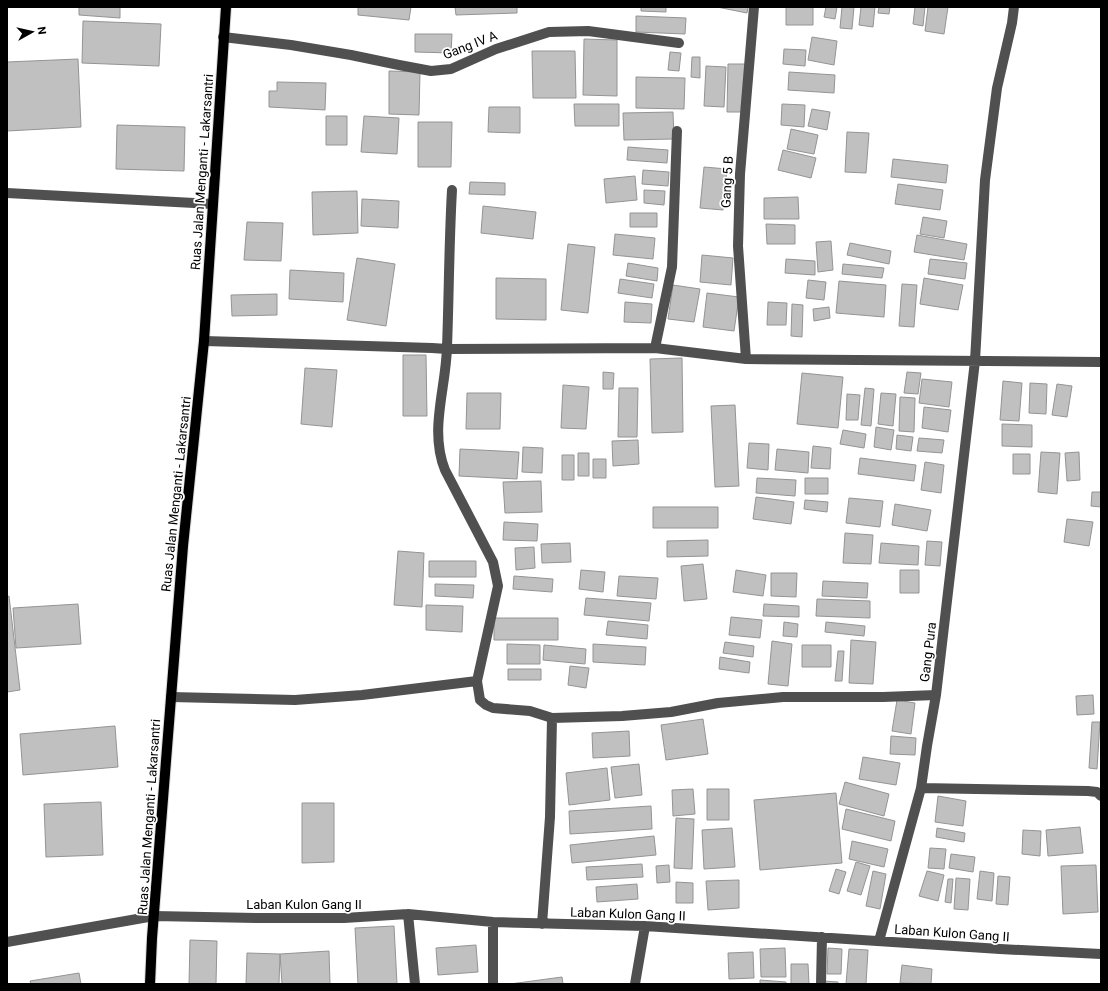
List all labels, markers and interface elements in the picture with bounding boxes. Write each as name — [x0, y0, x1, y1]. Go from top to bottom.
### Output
north arrow — [12, 12, 52, 52]
text: N — [34, 26, 48, 36]
street label: Gang IV A — [441, 28, 500, 62]
street label: Ruas Jalan Menganti - Lakarsantri — [188, 74, 216, 270]
street label: Gang 5 B — [718, 156, 736, 208]
street label: Ruas Jalan Menganti - Lakarsantri — [158, 396, 194, 592]
street label: Gang Pura — [917, 621, 939, 683]
street label: Ruas Jalan Menganti - Lakarsantri — [135, 719, 163, 915]
street label: Laban Kulon Gang II — [246, 897, 362, 912]
street label: Laban Kulon Gang II — [570, 904, 686, 924]
street label: Laban Kulon Gang II — [894, 921, 1010, 945]

